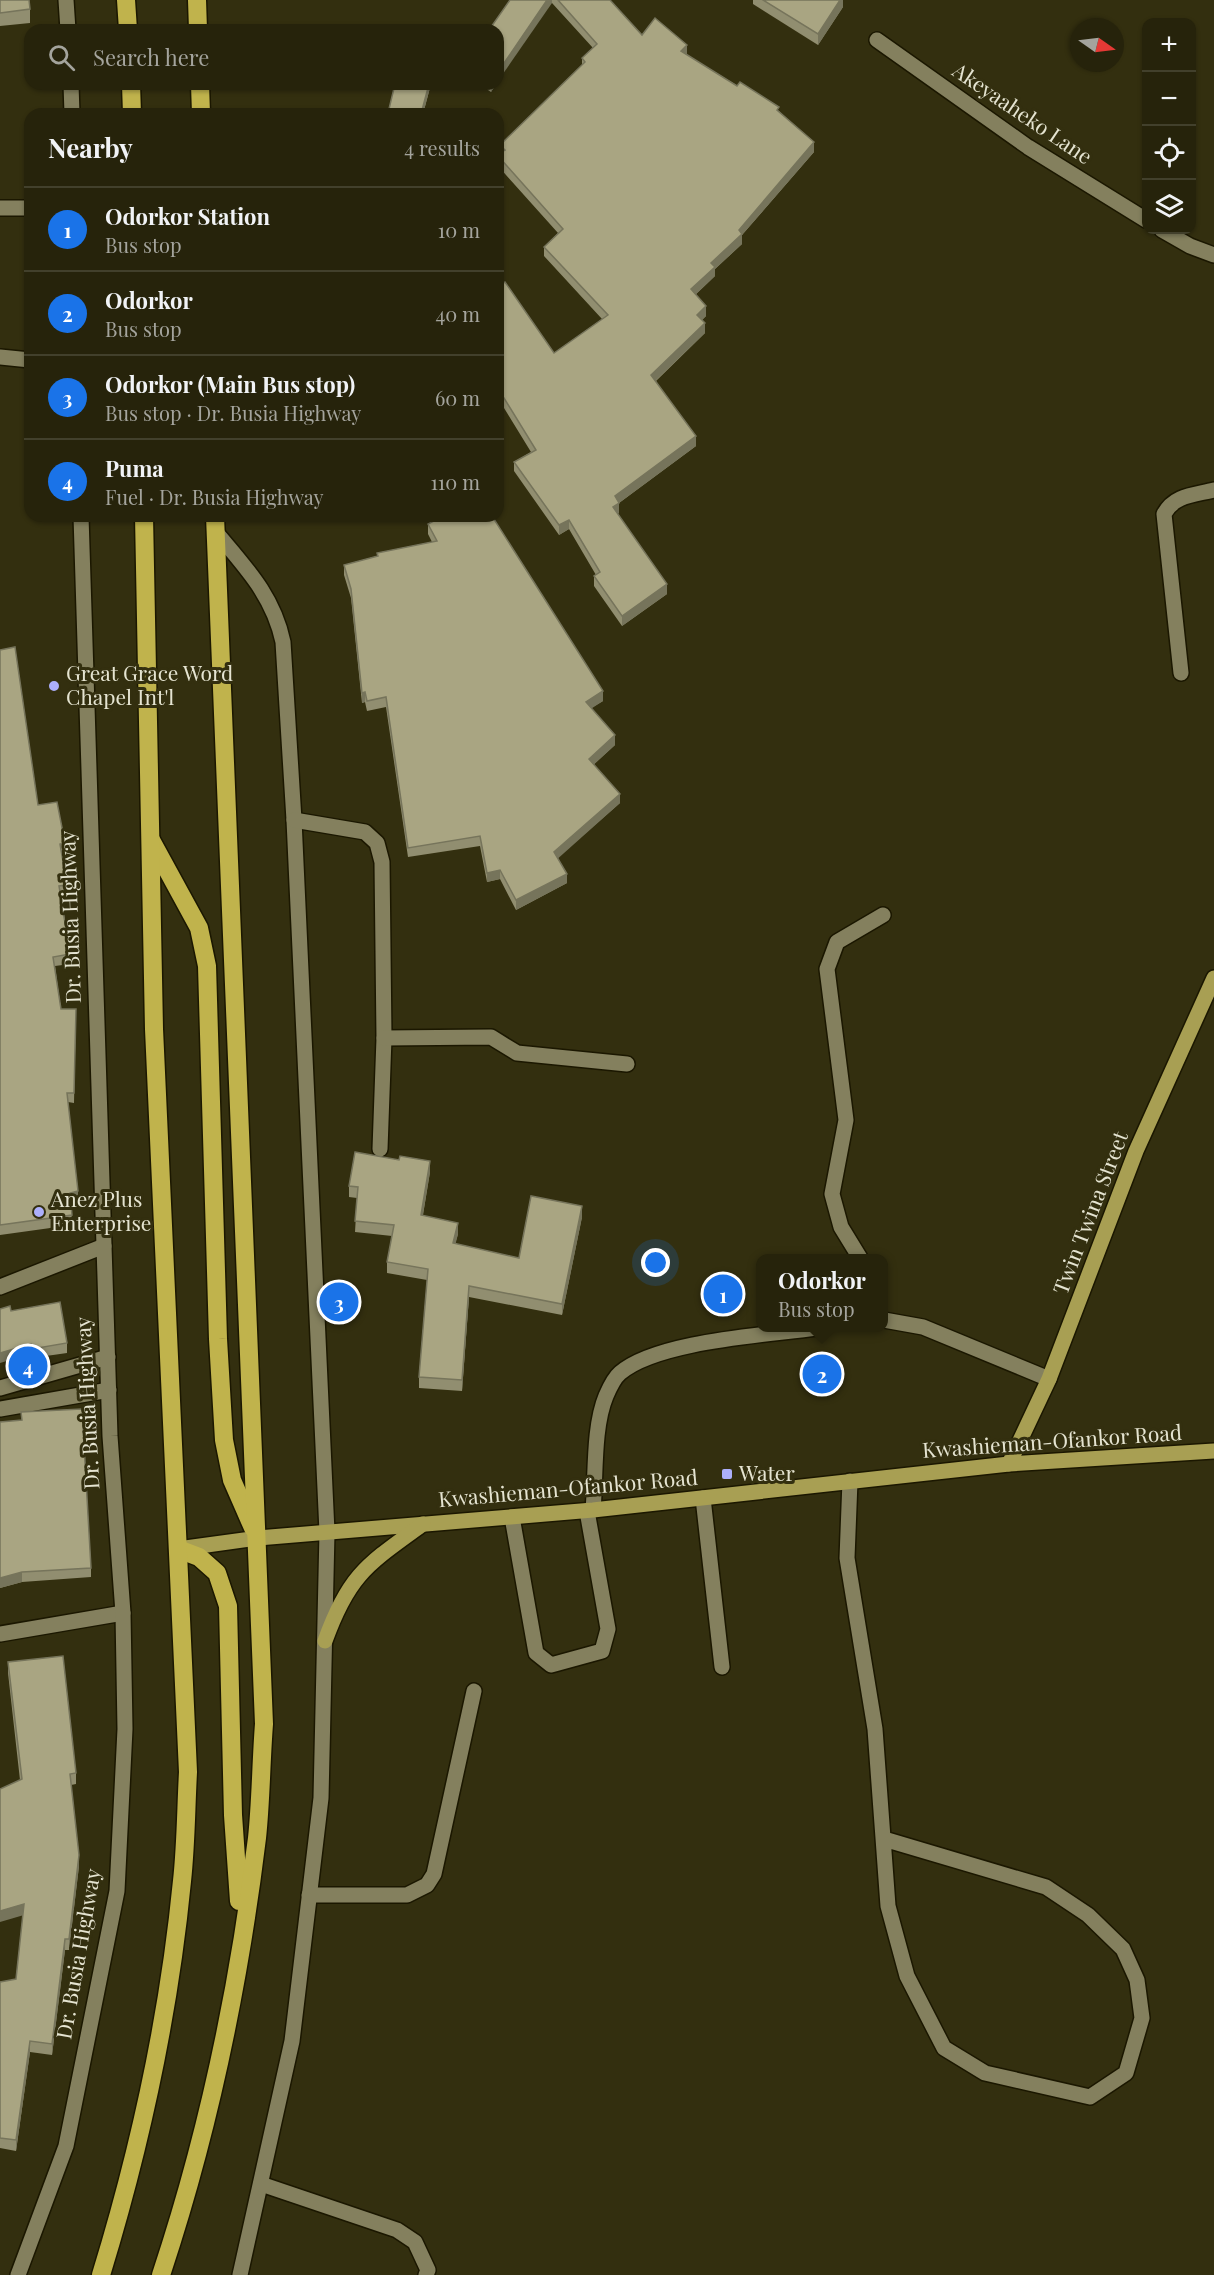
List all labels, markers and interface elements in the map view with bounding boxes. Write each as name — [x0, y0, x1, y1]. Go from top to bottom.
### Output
north arrow — [1070, 18, 1124, 72]
map controls — [1142, 18, 1196, 234]
button: + — [1142, 18, 1196, 72]
search box — [24, 24, 504, 90]
icon: search — [45, 41, 78, 74]
text: Search here — [93, 42, 209, 72]
street label: Akeyaaheko Lane — [947, 55, 1098, 169]
button: − — [1142, 72, 1196, 126]
button: locate — [1142, 126, 1196, 180]
text: Nearby — [48, 130, 133, 165]
text: 4 results — [404, 134, 480, 161]
button: layers — [1142, 180, 1196, 234]
text: Odorkor Station — [105, 201, 270, 231]
text: 1 — [64, 216, 71, 243]
text: 10 m — [438, 216, 480, 243]
text: Bus stop — [105, 231, 182, 258]
text: Odorkor — [105, 285, 193, 315]
text: 2 — [62, 300, 73, 327]
text: 40 m — [435, 300, 480, 327]
text: Bus stop — [105, 315, 182, 342]
text: Odorkor (Main Bus stop) — [105, 369, 355, 399]
text: 3 — [63, 384, 72, 411]
text: 60 m — [435, 384, 480, 411]
text: Bus stop · Dr. Busia Highway — [105, 399, 361, 426]
text: Puma — [105, 453, 164, 483]
text: 4 — [62, 468, 73, 495]
text: 110 m — [430, 468, 480, 495]
text: Fuel · Dr. Busia Highway — [105, 483, 324, 510]
place label: Great Grace Word Chapel Int'l — [66, 658, 233, 710]
marker: Great Grace Word Chapel Int'l — [47, 679, 61, 693]
street label: Dr. Busia Highway — [52, 830, 86, 1004]
street label: Twin Twina Street — [1045, 1126, 1133, 1298]
place label: Anez Plus Enterprise — [50, 1184, 151, 1236]
marker: Anez Plus Enterprise — [32, 1205, 46, 1219]
your location — [641, 1248, 670, 1277]
popup — [756, 1254, 888, 1332]
text: Odorkor — [778, 1265, 866, 1295]
pin: 1 — [704, 1272, 742, 1316]
pin: 3 — [320, 1280, 358, 1324]
text: Bus stop — [778, 1295, 855, 1322]
street label: Dr. Busia Highway — [67, 1316, 105, 1490]
pin: 4 — [9, 1344, 48, 1388]
pin: 2 — [802, 1352, 842, 1396]
street label: Kwashieman-Ofankor Road — [921, 1417, 1183, 1463]
place label: Water — [738, 1458, 795, 1486]
street label: Kwashieman-Ofankor Road — [437, 1462, 699, 1512]
marker: Water — [720, 1467, 734, 1481]
street label: Dr. Busia Highway — [48, 1866, 106, 2041]

